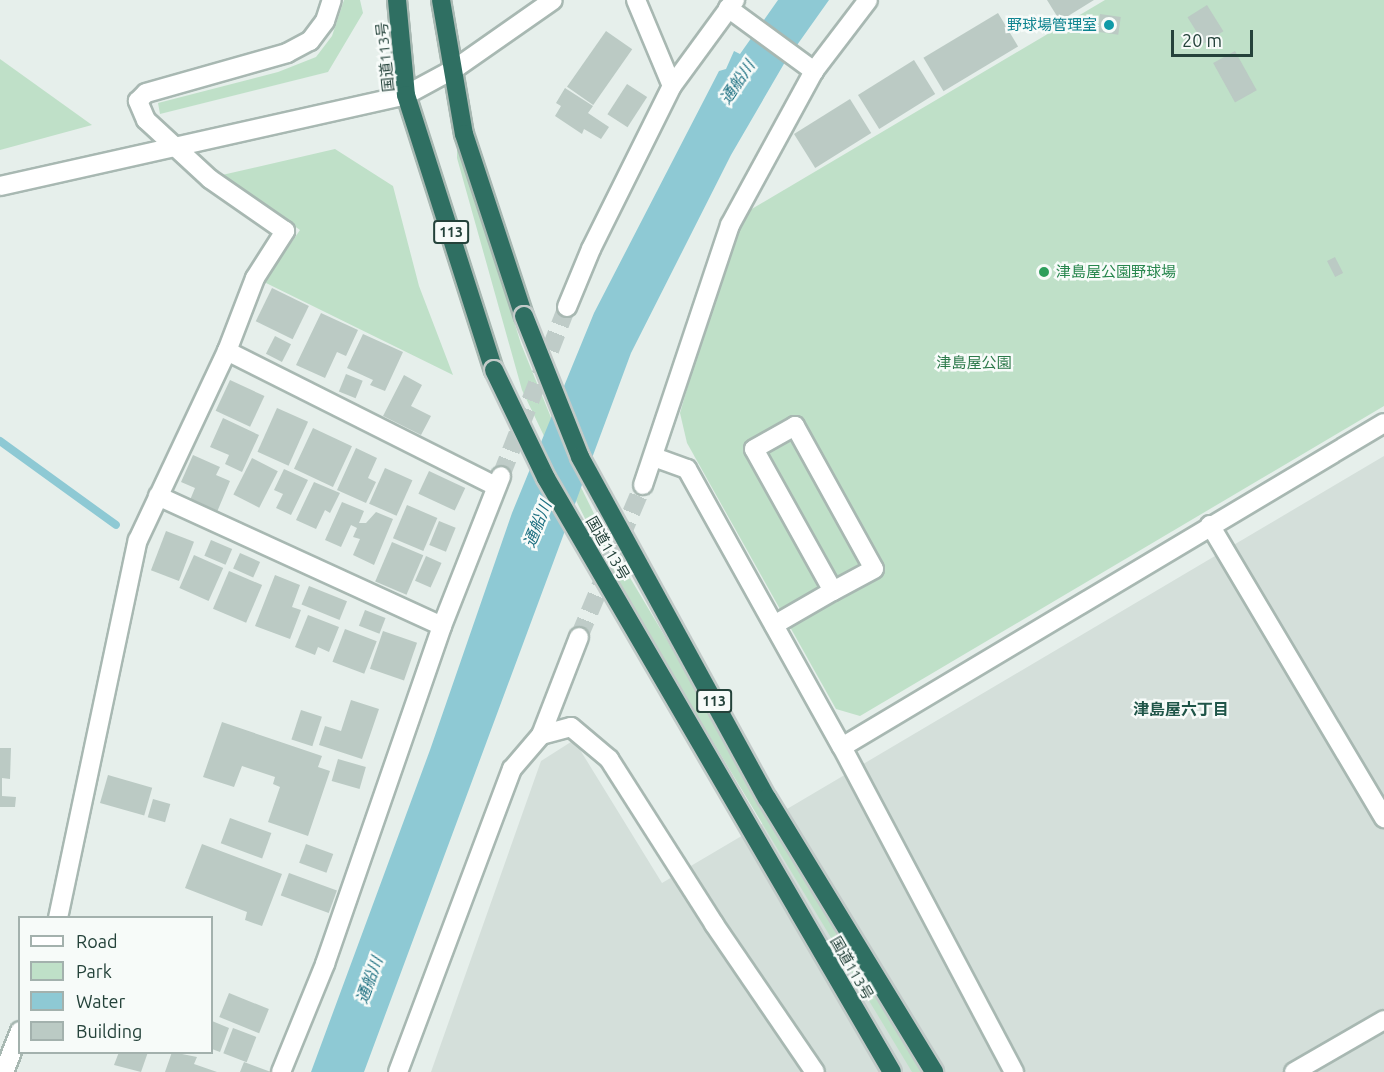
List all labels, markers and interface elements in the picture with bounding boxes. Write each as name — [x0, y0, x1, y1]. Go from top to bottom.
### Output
place label: 野球場管理室 — [1007, 16, 1097, 34]
marker: 野球場管理室 — [1102, 18, 1116, 32]
scale bar — [1174, 18, 1256, 56]
street label: 国道113号 — [372, 21, 398, 93]
text: 20 m — [1182, 30, 1222, 50]
water label: 通船川 — [716, 57, 758, 107]
road number: 113 — [433, 221, 469, 243]
place label: 津島屋公園野球場 — [1056, 263, 1176, 281]
marker: 津島屋公園野球場 — [1037, 265, 1051, 279]
park label: 津島屋公園 — [937, 354, 1011, 372]
water label: 通船川 — [519, 498, 555, 550]
street label: 国道113号 — [583, 513, 633, 583]
road number: 113 — [696, 690, 732, 712]
district label: 津島屋六丁目 — [1133, 699, 1229, 719]
legend — [18, 916, 213, 1054]
text: Road — [76, 931, 118, 951]
street label: 国道113号 — [827, 933, 877, 1003]
water label: 通船川 — [352, 954, 386, 1006]
text: Park — [76, 961, 112, 981]
text: Water — [76, 991, 125, 1011]
text: Building — [76, 1021, 142, 1041]

